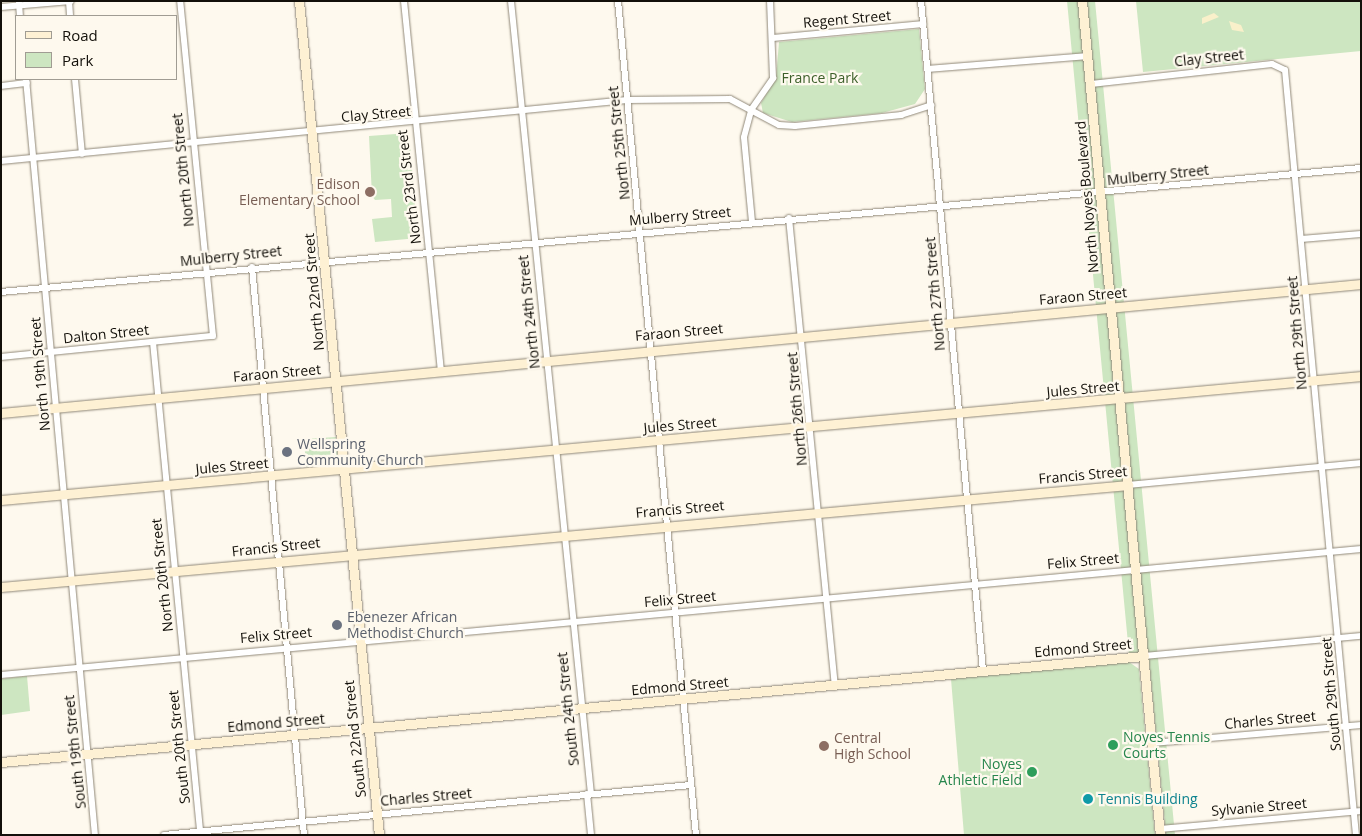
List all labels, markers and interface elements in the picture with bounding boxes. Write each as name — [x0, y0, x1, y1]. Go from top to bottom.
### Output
street label: Regent Street — [802, 7, 892, 31]
legend — [15, 15, 178, 80]
text: Road — [62, 25, 98, 45]
street label: Clay Street — [1173, 46, 1245, 70]
text: Park — [62, 50, 93, 70]
park label: France Park — [782, 70, 858, 86]
street label: North 25th Street — [605, 85, 633, 201]
street label: Clay Street — [340, 103, 412, 125]
street label: North 20th Street — [169, 112, 197, 228]
street label: North Noyes Boulevard — [1072, 120, 1102, 274]
street label: North 23rd Street — [394, 129, 424, 245]
street label: Mulberry Street — [1106, 161, 1210, 189]
place label: Edison Elementary School — [239, 176, 360, 208]
marker: Edison Elementary School — [364, 186, 376, 198]
street label: Mulberry Street — [628, 203, 732, 229]
street label: North 22nd Street — [300, 233, 328, 351]
street label: North 27th Street — [922, 236, 948, 352]
street label: Mulberry Street — [179, 242, 283, 270]
street label: North 24th Street — [515, 254, 543, 370]
street label: North 29th Street — [1284, 275, 1310, 391]
street label: Faraon Street — [1038, 284, 1128, 308]
street label: North 19th Street — [27, 316, 53, 432]
street label: Faraon Street — [634, 320, 724, 344]
street label: Dalton Street — [62, 321, 150, 347]
street label: North 26th Street — [784, 351, 810, 467]
street label: Faraon Street — [232, 361, 322, 385]
street label: Jules Street — [1046, 377, 1120, 401]
street label: Jules Street — [643, 413, 717, 437]
place label: Wellspring Community Church — [297, 436, 424, 468]
marker: Wellspring Community Church — [281, 446, 293, 458]
street label: Jules Street — [195, 454, 269, 478]
street label: Francis Street — [1038, 463, 1128, 487]
street label: Francis Street — [635, 497, 725, 521]
street label: North 20th Street — [148, 517, 176, 633]
street label: Francis Street — [231, 534, 321, 560]
street label: Felix Street — [1046, 549, 1120, 573]
street label: Felix Street — [643, 587, 717, 611]
place label: Ebenezer African Methodist Church — [347, 609, 464, 642]
marker: Ebenezer African Methodist Church — [331, 619, 343, 631]
street label: Felix Street — [239, 623, 313, 647]
street label: Edmond Street — [1034, 635, 1132, 661]
street label: South 29th Street — [1318, 636, 1344, 752]
street label: South 24th Street — [554, 651, 582, 767]
street label: Edmond Street — [631, 673, 729, 699]
street label: South 22nd Street — [340, 680, 370, 798]
street label: South 20th Street — [165, 689, 193, 805]
street label: South 19th Street — [61, 694, 89, 810]
street label: Charles Street — [1224, 708, 1316, 732]
street label: Edmond Street — [227, 710, 325, 736]
place label: Noyes Tennis Courts — [1123, 729, 1210, 762]
place label: Central High School — [834, 730, 911, 762]
marker: Noyes Tennis Courts — [1107, 739, 1119, 751]
marker: Central High School — [818, 740, 830, 752]
place label: Noyes Athletic Field — [939, 756, 1022, 789]
marker: Noyes Athletic Field — [1026, 766, 1038, 778]
street label: Charles Street — [380, 785, 472, 809]
place label: Tennis Building — [1098, 791, 1198, 807]
marker: Tennis Building — [1082, 793, 1094, 805]
street label: Sylvanie Street — [1211, 794, 1307, 820]

